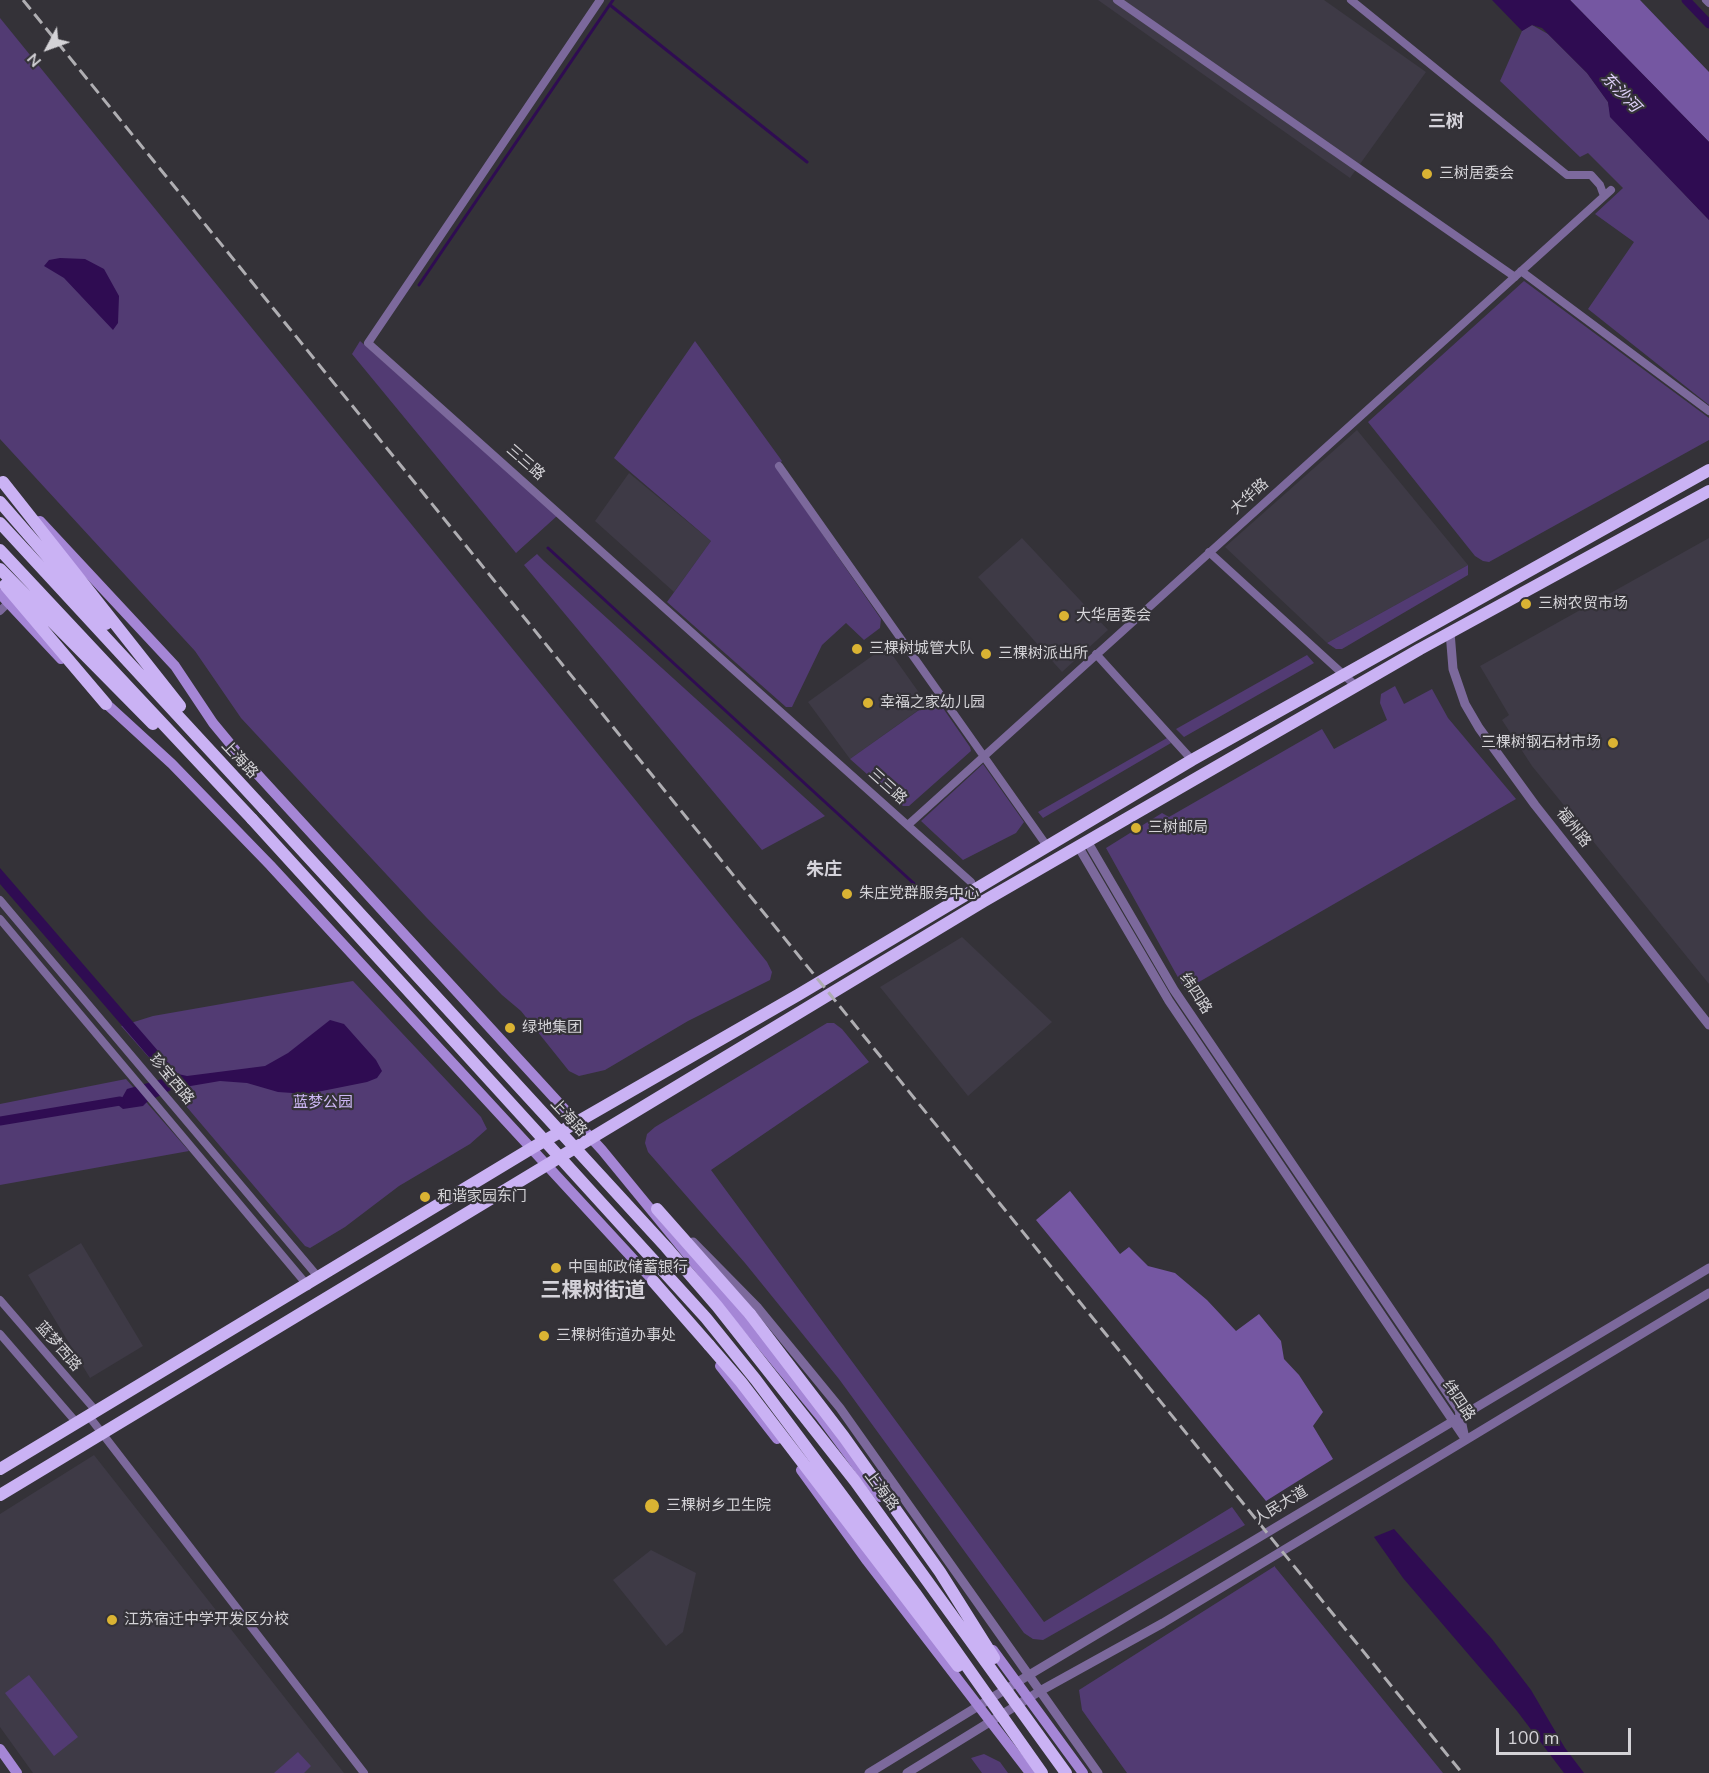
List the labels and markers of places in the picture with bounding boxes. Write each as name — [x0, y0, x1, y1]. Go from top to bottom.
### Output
place label: 三树居委会 — [1439, 165, 1514, 183]
marker: 三树居委会 — [1420, 167, 1434, 181]
place label: 三树农贸市场 — [1538, 595, 1628, 613]
marker: 三树农贸市场 — [1519, 597, 1533, 611]
place label: 大华居委会 — [1076, 607, 1151, 625]
marker: 大华居委会 — [1057, 609, 1071, 623]
place label: 三棵树城管大队 — [869, 640, 974, 658]
marker: 三棵树城管大队 — [850, 642, 864, 656]
place label: 三棵树派出所 — [998, 645, 1088, 663]
marker: 三棵树派出所 — [979, 647, 993, 661]
place label: 幸福之家幼儿园 — [880, 694, 985, 712]
marker: 幸福之家幼儿园 — [861, 696, 875, 710]
place label: 三棵树钢石材市场 — [1481, 734, 1601, 752]
marker: 三棵树钢石材市场 — [1606, 736, 1620, 750]
place label: 三树邮局 — [1148, 819, 1208, 837]
marker: 三树邮局 — [1129, 821, 1143, 835]
place label: 朱庄党群服务中心 — [859, 885, 979, 903]
marker: 朱庄党群服务中心 — [840, 887, 854, 901]
place label: 绿地集团 — [522, 1019, 582, 1037]
marker: 绿地集团 — [503, 1021, 517, 1035]
place label: 和谐家园东门 — [437, 1188, 527, 1206]
marker: 和谐家园东门 — [418, 1190, 432, 1204]
place label: 中国邮政储蓄银行 — [568, 1259, 688, 1277]
marker: 中国邮政储蓄银行 — [549, 1261, 563, 1275]
place label: 三棵树街道办事处 — [556, 1327, 676, 1345]
marker: 三棵树街道办事处 — [537, 1329, 551, 1343]
marker: 三棵树乡卫生院 — [643, 1497, 661, 1515]
place label: 三棵树乡卫生院 — [666, 1497, 771, 1515]
place label: 江苏宿迁中学开发区分校 — [124, 1611, 289, 1629]
marker: 江苏宿迁中学开发区分校 — [105, 1613, 119, 1627]

